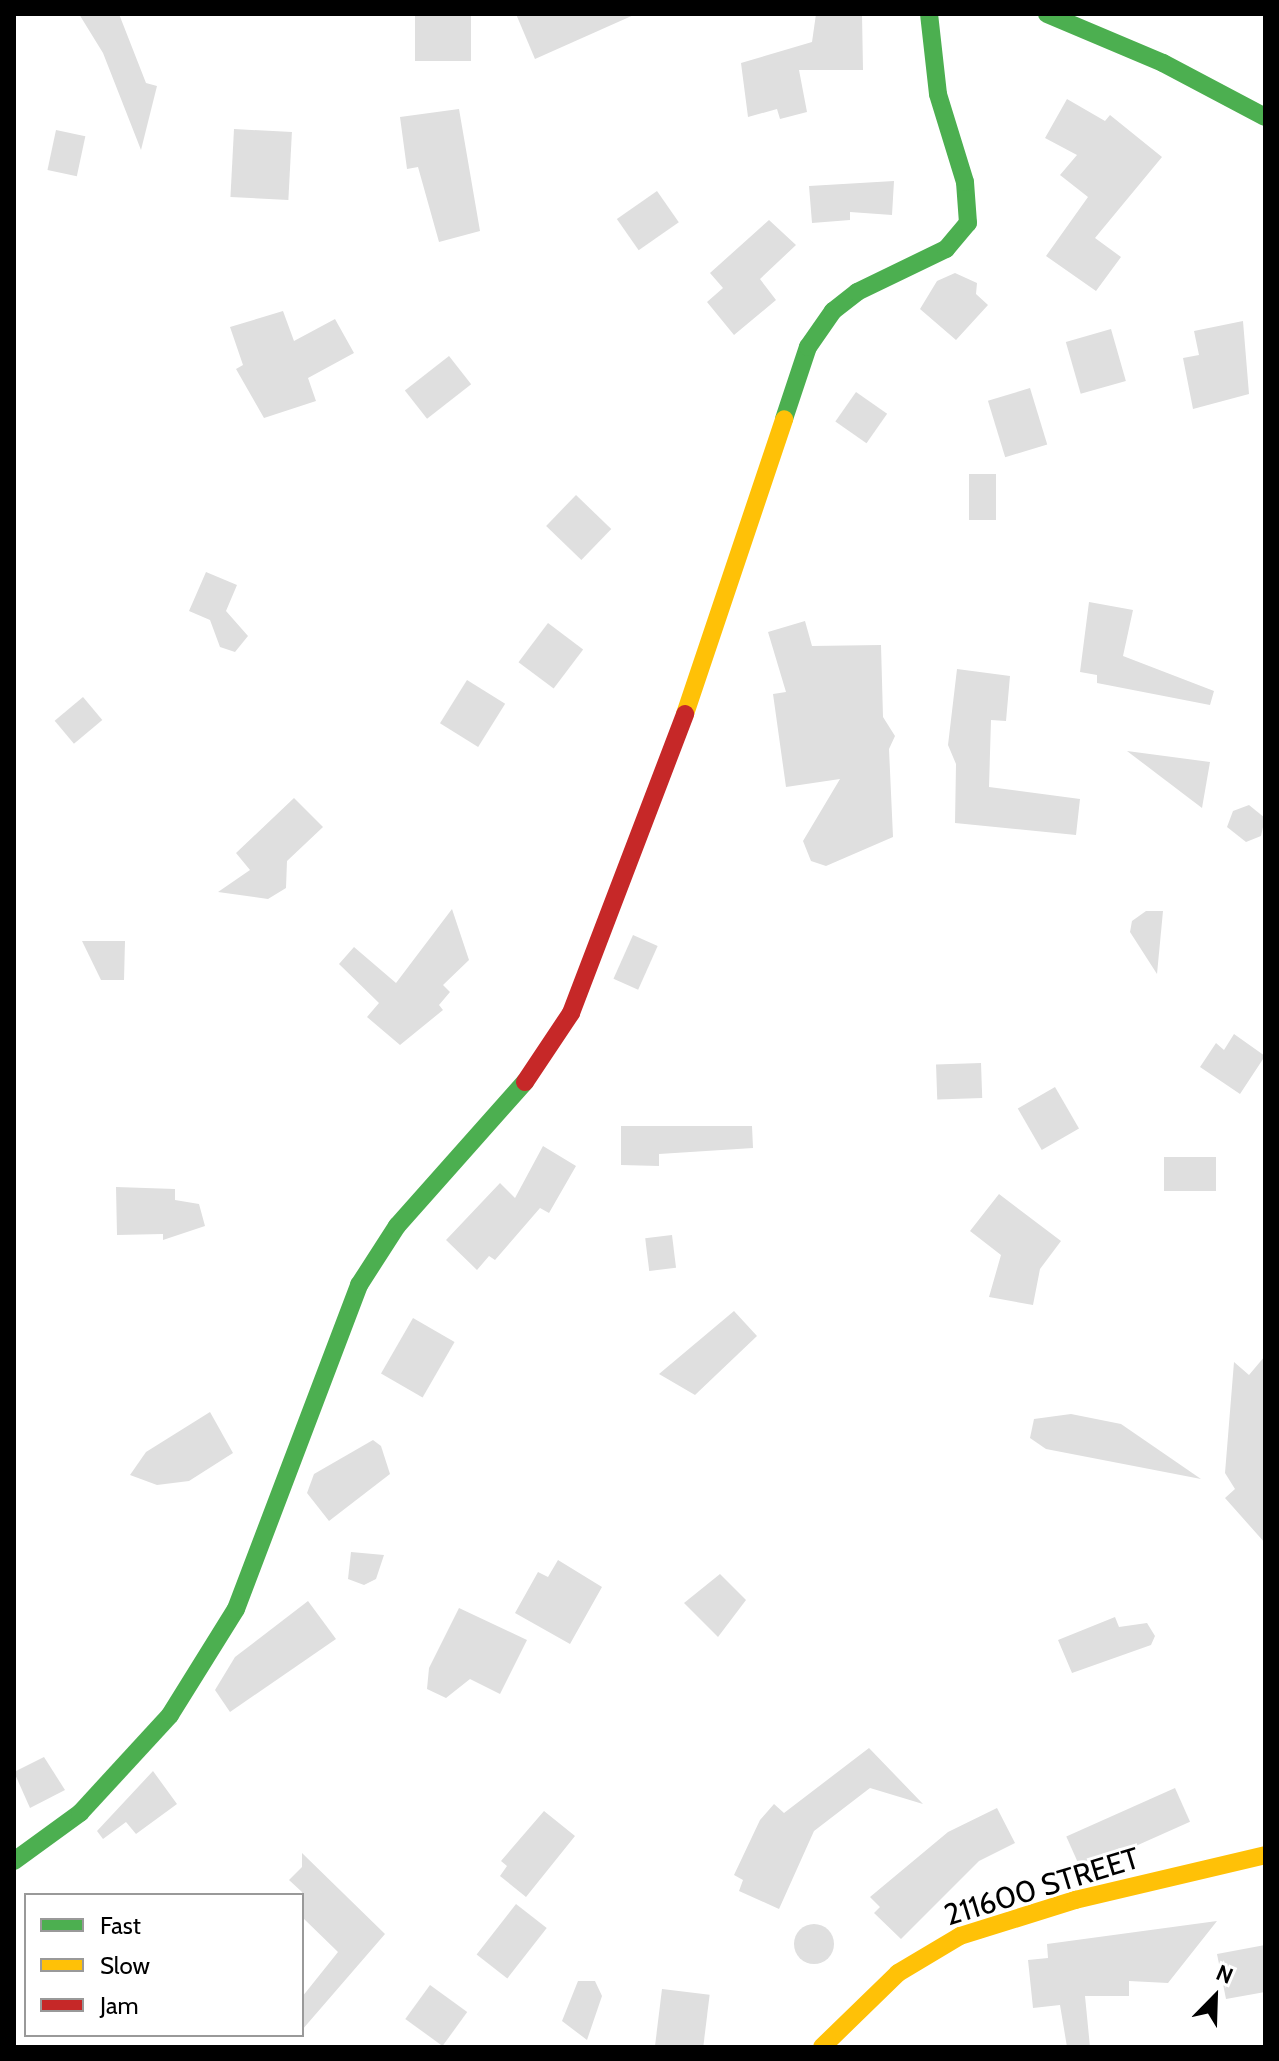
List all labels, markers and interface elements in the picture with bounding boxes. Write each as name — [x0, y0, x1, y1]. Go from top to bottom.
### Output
street label: 211600 STREET — [940, 1840, 1144, 1934]
legend — [24, 1893, 304, 2037]
text: Fast — [100, 1911, 141, 1940]
text: Slow — [100, 1951, 150, 1980]
north arrow — [1175, 1957, 1255, 2037]
text: N — [1212, 1959, 1237, 1990]
text: Jam — [100, 1991, 138, 2020]

